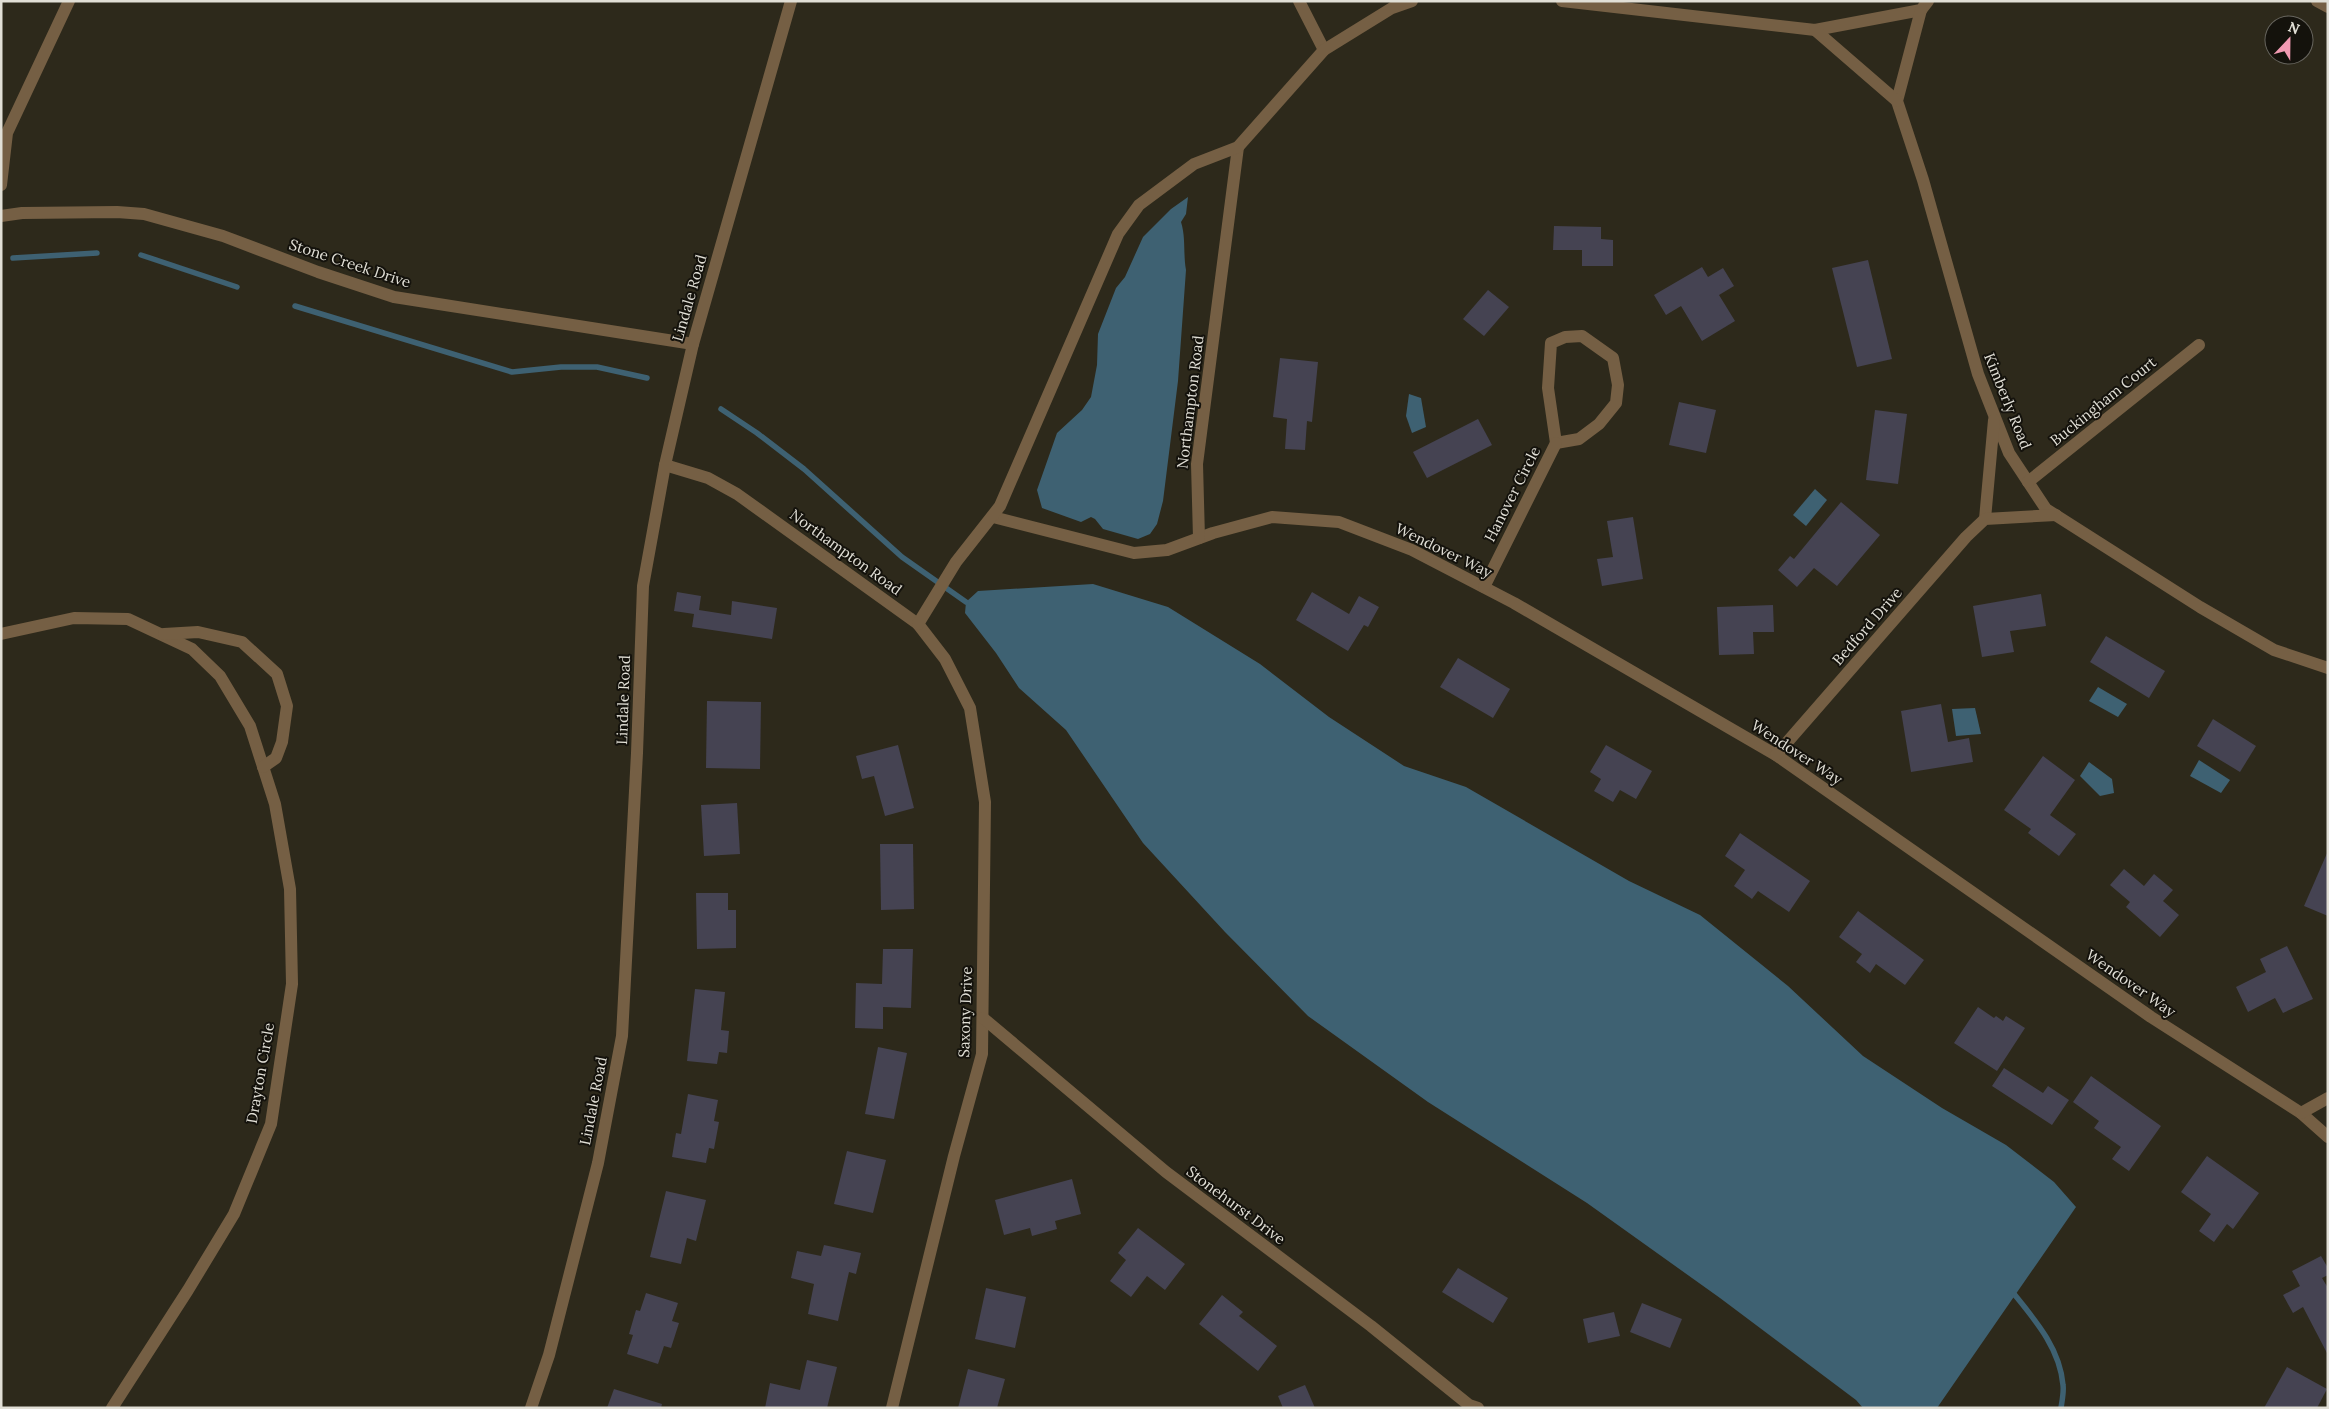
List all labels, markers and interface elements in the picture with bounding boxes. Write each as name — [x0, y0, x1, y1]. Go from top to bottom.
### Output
north arrow — [2264, 15, 2314, 65]
text: N — [2285, 18, 2302, 38]
street label: Stone Creek Drive — [287, 234, 413, 292]
street label: Lindale Road — [668, 252, 710, 344]
street label: Northampton Road — [1172, 334, 1208, 470]
street label: Kimberly Road — [1980, 350, 2036, 452]
street label: Buckingham Court — [2046, 352, 2160, 450]
street label: Hanover Circle — [1480, 443, 1544, 545]
street label: Northampton Road — [786, 505, 906, 599]
street label: Wendover Way — [1393, 518, 1495, 582]
street label: Bedford Drive — [1828, 583, 1906, 669]
street label: Lindale Road — [612, 655, 634, 745]
street label: Wendover Way — [1748, 715, 1846, 789]
street label: Wendover Way — [2082, 945, 2180, 1021]
street label: Saxony Drive — [954, 966, 976, 1058]
street label: Drayton Circle — [242, 1021, 278, 1125]
street label: Lindale Road — [575, 1055, 611, 1147]
street label: Stonehurst Drive — [1183, 1162, 1289, 1248]

